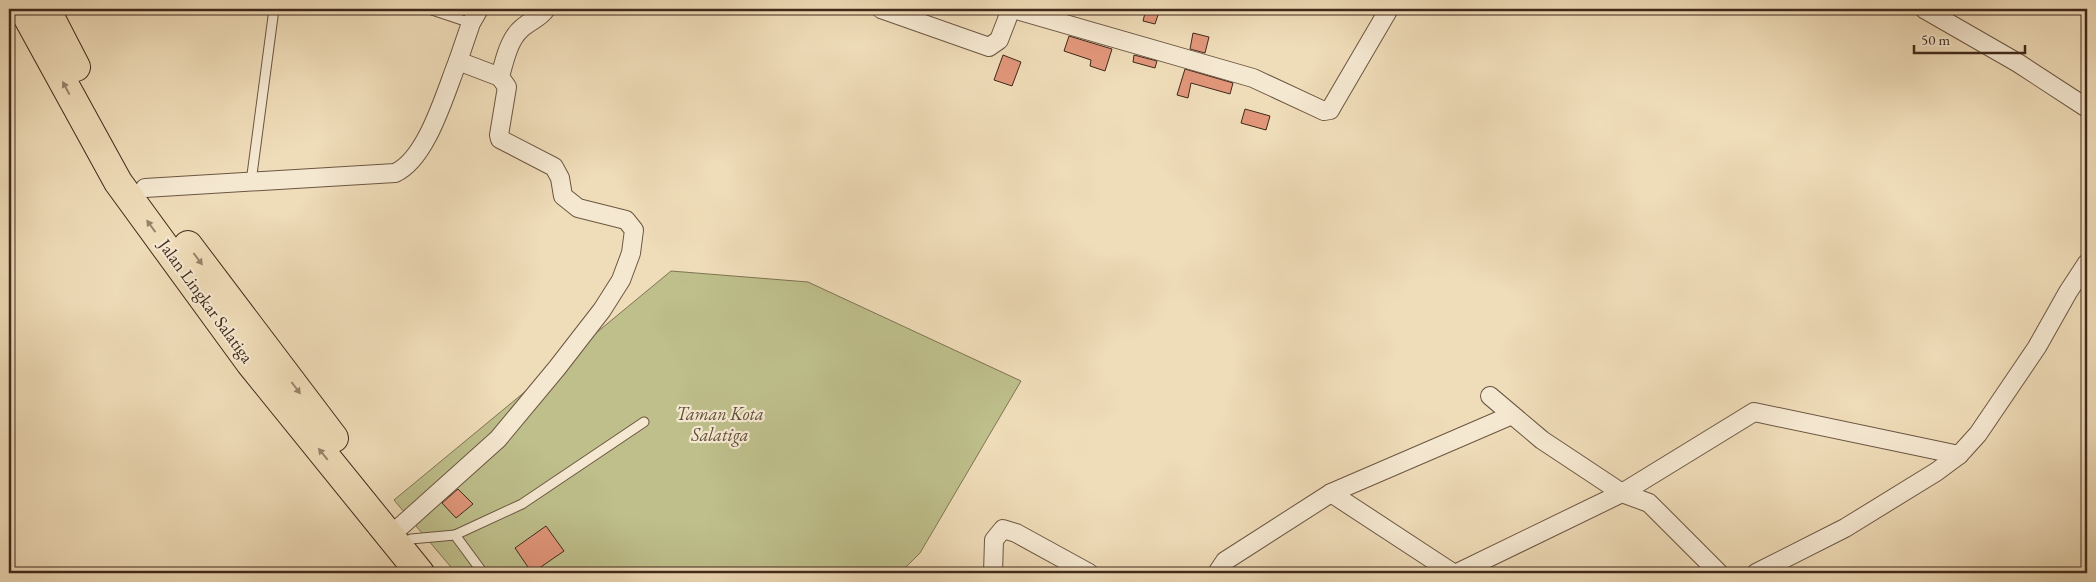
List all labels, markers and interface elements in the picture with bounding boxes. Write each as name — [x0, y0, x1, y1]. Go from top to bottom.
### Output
scale bar — [1914, 22, 2025, 54]
text: 50 m — [1921, 30, 1950, 49]
one-way arrow — [62, 81, 70, 96]
one-way arrow — [146, 219, 156, 233]
street label: Jalan Lingkar Salatiga — [153, 233, 260, 368]
one-way arrow — [193, 252, 203, 266]
one-way arrow — [291, 381, 301, 395]
park label: Taman Kota Salatiga — [676, 402, 764, 447]
one-way arrow — [317, 448, 328, 461]

